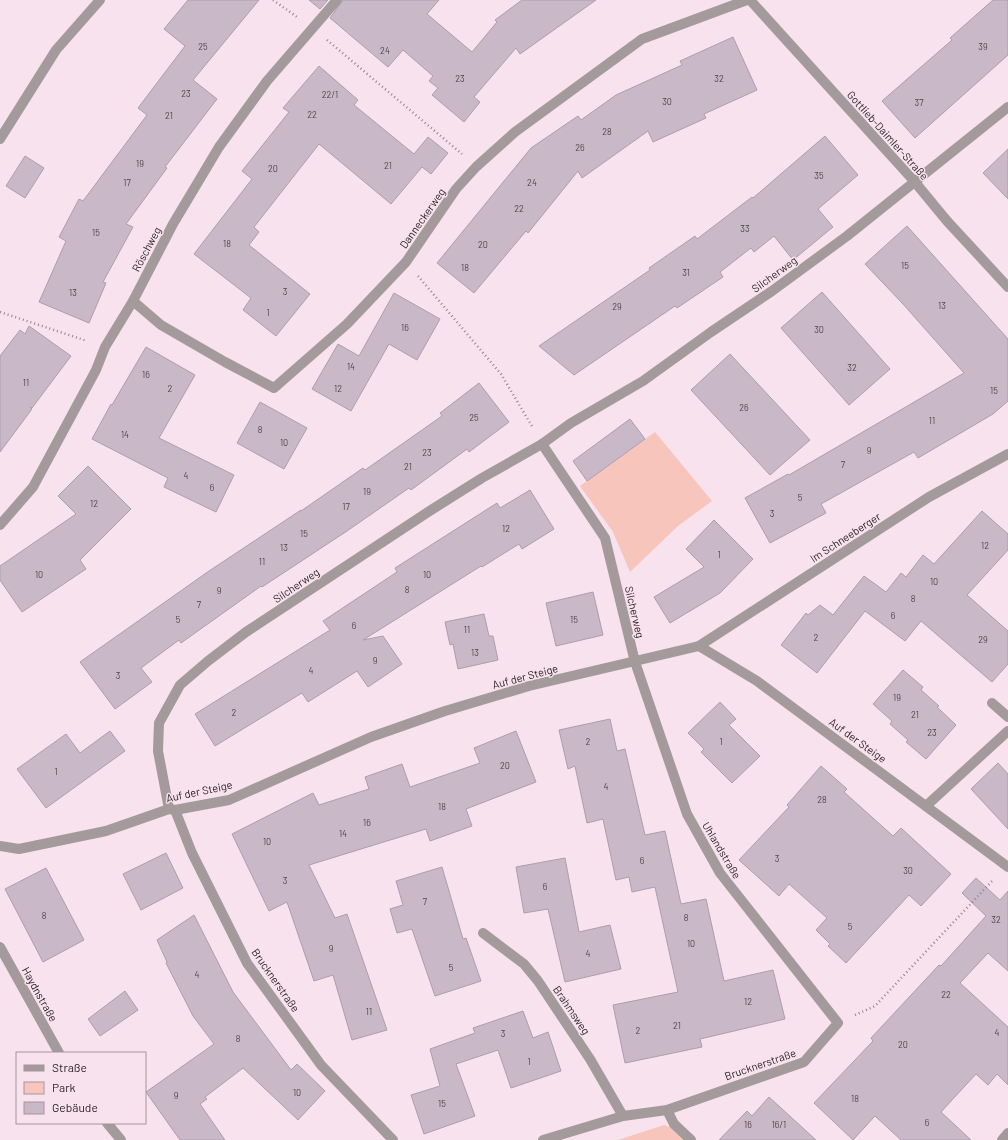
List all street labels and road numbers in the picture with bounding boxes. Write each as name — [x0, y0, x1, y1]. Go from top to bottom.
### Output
street label: Gottlieb-Daimler-Straße — [845, 88, 931, 182]
street label: Danneckerweg — [396, 185, 448, 251]
street label: Röschweg — [129, 224, 163, 274]
street label: Silcherweg — [749, 253, 799, 295]
street label: Im Schneeberger — [807, 509, 883, 565]
street label: Silcherweg — [270, 565, 322, 605]
street label: Silcherweg — [623, 585, 647, 639]
street label: Auf der Steige — [491, 661, 559, 691]
street label: Auf der Steige — [827, 715, 889, 765]
street label: Auf der Steige — [165, 778, 233, 804]
street label: Uhlandstraße — [700, 819, 744, 881]
street label: Brucknerstraße — [249, 946, 303, 1014]
street label: Haydnstraße — [20, 964, 60, 1024]
street label: Brahmsweg — [551, 983, 593, 1037]
street label: Brucknerstraße — [723, 1046, 798, 1082]

